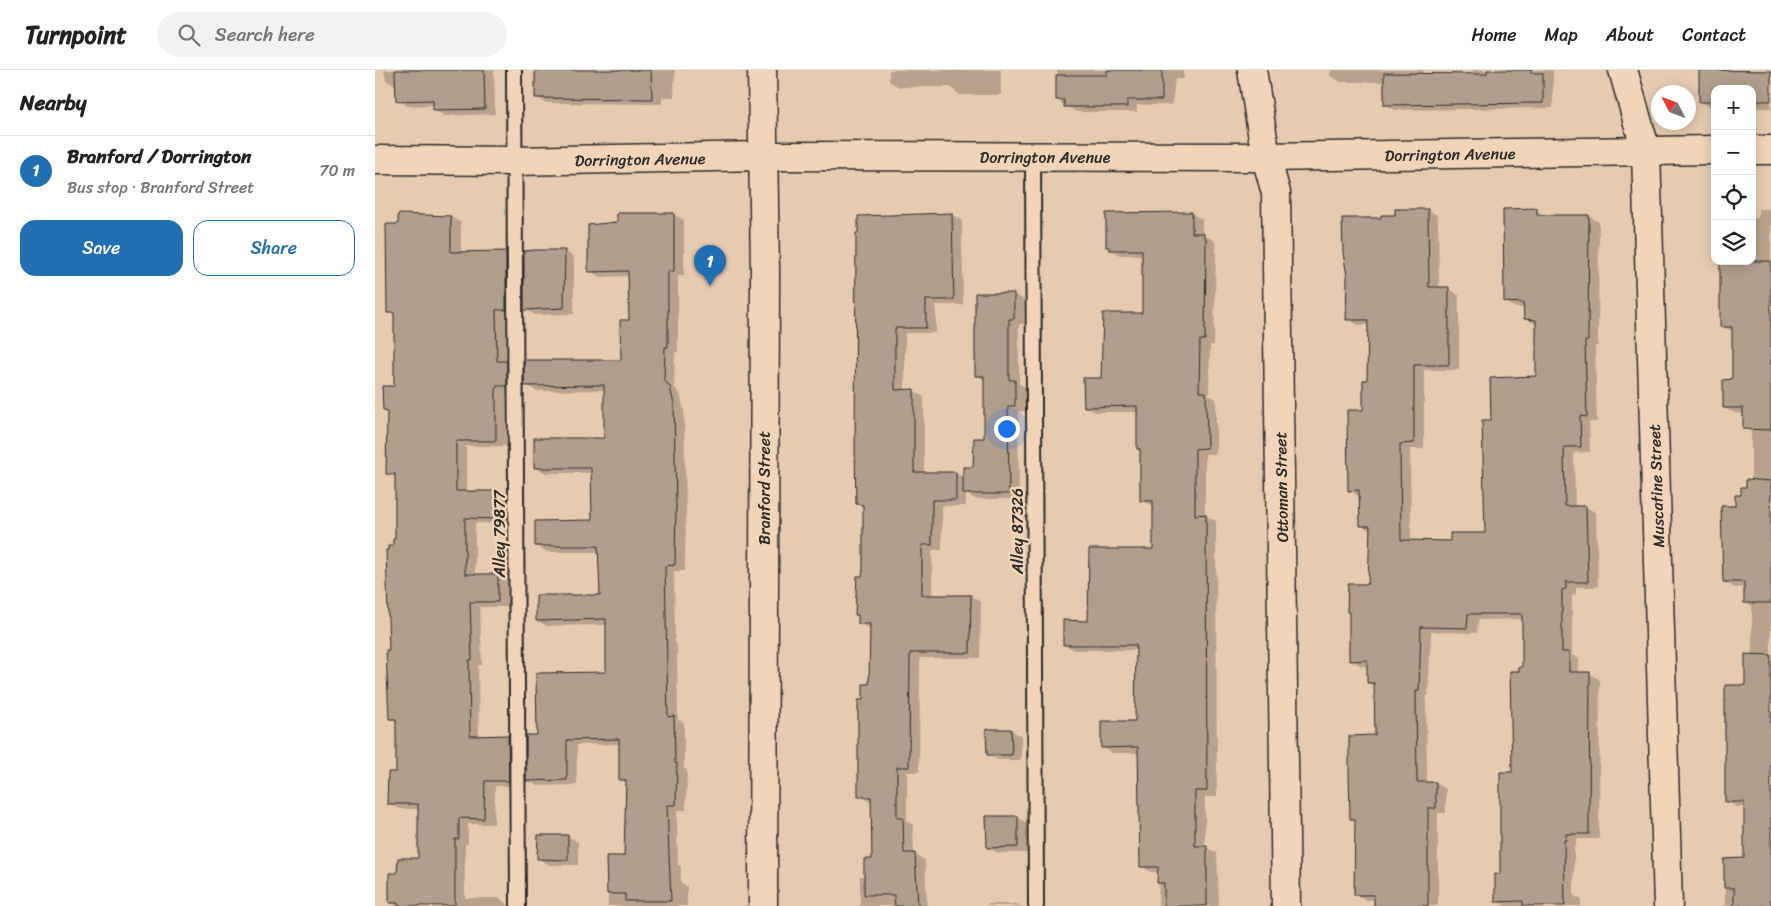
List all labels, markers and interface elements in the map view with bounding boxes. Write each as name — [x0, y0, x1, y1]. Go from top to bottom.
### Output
search box — [157, 12, 507, 57]
text: Turnpoint — [25, 14, 127, 56]
text: Search here — [215, 18, 315, 51]
text: Home — [1472, 19, 1517, 51]
text: Map — [1545, 19, 1578, 51]
text: About — [1606, 19, 1654, 51]
text: Contact — [1682, 19, 1746, 51]
icon: search — [175, 21, 203, 49]
text: Nearby — [20, 84, 86, 122]
north arrow — [1651, 85, 1696, 130]
map controls — [1711, 85, 1756, 265]
button: + — [1711, 85, 1756, 130]
button: − — [1711, 130, 1756, 175]
street label: Dorrington Avenue — [1384, 139, 1516, 170]
text: Branford / Dorrington — [67, 140, 251, 173]
street label: Dorrington Avenue — [980, 143, 1111, 172]
street label: Dorrington Avenue — [574, 144, 706, 175]
text: 1 — [33, 156, 39, 185]
text: 70 m — [319, 156, 355, 185]
text: Bus stop · Branford Street — [67, 173, 254, 202]
button: locate — [1711, 175, 1756, 220]
button: Save — [20, 220, 183, 276]
button: Share — [193, 220, 355, 276]
button: layers — [1711, 220, 1756, 265]
pin: 1 — [694, 245, 726, 286]
your location — [994, 416, 1020, 442]
street label: Muscatine Street — [1640, 424, 1673, 548]
street label: Branford Street — [750, 431, 779, 545]
street label: Ottoman Street — [1266, 431, 1297, 543]
street label: Alley 87326 — [1003, 488, 1032, 575]
street label: Alley 79877 — [485, 490, 514, 579]

